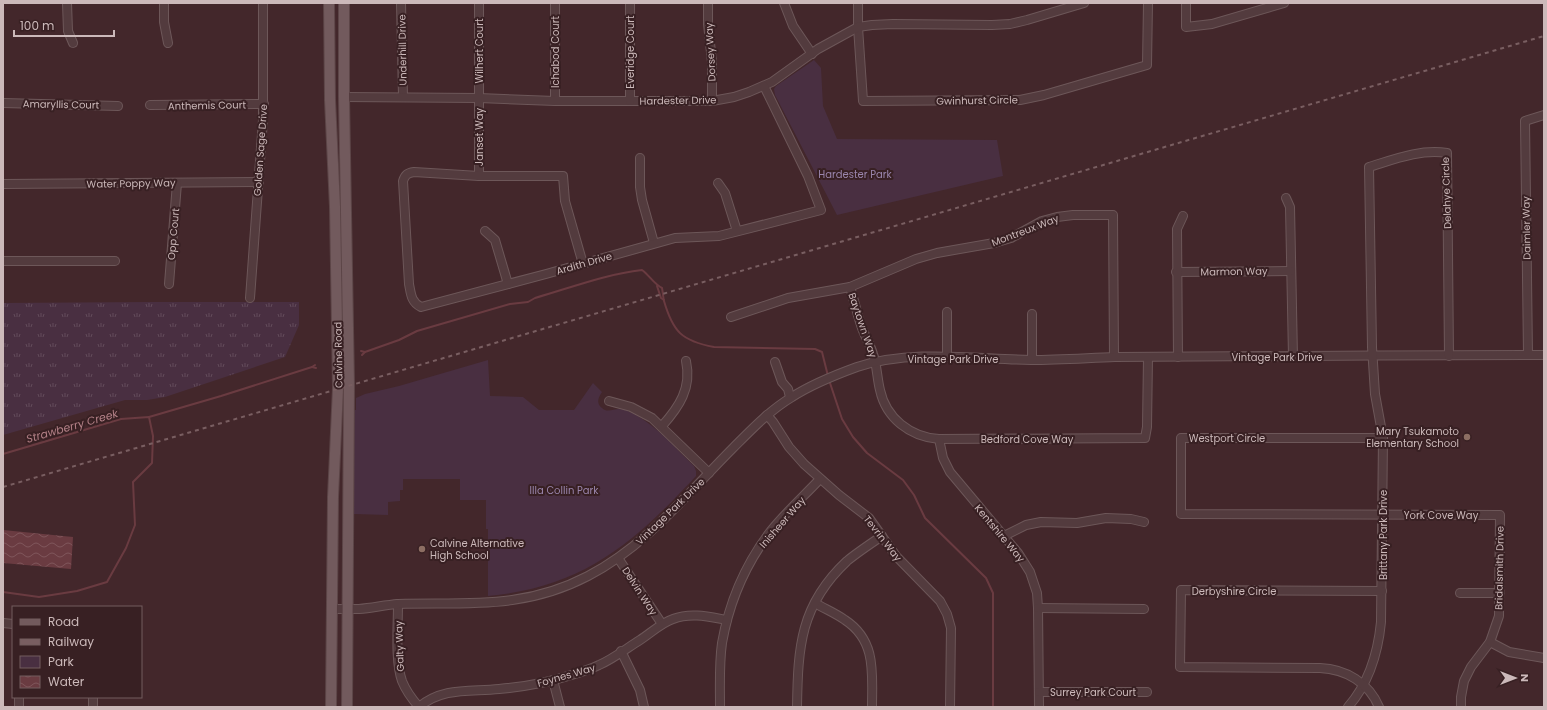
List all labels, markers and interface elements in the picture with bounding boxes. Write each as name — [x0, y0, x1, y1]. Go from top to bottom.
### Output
scale bar — [14, 12, 114, 38]
street label: Underhill Drive — [394, 14, 411, 86]
street label: Everidge Court — [623, 15, 638, 89]
street label: Ichabod Court — [548, 16, 563, 88]
text: 100 m — [20, 17, 54, 34]
street label: Wilhert Court — [472, 18, 487, 84]
street label: Dorsey Way — [701, 22, 720, 82]
street label: Hardester Drive — [639, 92, 717, 109]
street label: Gwinhurst Circle — [936, 92, 1018, 109]
street label: Amaryllis Court — [23, 96, 100, 113]
street label: Anthemis Court — [168, 97, 246, 114]
street label: Golden Sage Drive — [250, 104, 271, 196]
street label: Janset Way — [472, 107, 487, 166]
street label: Delahye Circle — [1438, 157, 1455, 229]
park label: Hardester Park — [818, 167, 892, 182]
street label: Water Poppy Way — [86, 175, 176, 192]
street label: Daimler Way — [1518, 196, 1535, 260]
street label: Opp Court — [164, 207, 183, 261]
street label: Montreux Way — [989, 211, 1061, 250]
street label: Ardith Drive — [554, 248, 614, 279]
street label: Marmon Way — [1200, 263, 1268, 280]
street label: Baytown Way — [844, 291, 881, 360]
street label: Calvine Road — [330, 322, 347, 388]
street label: Vintage Park Drive — [1232, 350, 1322, 365]
street label: Vintage Park Drive — [908, 352, 998, 367]
water label: Strawberry Creek — [24, 405, 121, 447]
place label: Mary Tsukamoto Elementary School — [1366, 424, 1459, 451]
street label: Westport Circle — [1189, 431, 1265, 446]
street label: Bedford Cove Way — [981, 432, 1074, 447]
marker: Mary Tsukamoto Elementary School — [1462, 432, 1472, 442]
street label: Vintage Park Drive — [632, 474, 708, 548]
park label: Illa Collin Park — [530, 483, 599, 498]
street label: Brittany Park Drive — [1376, 490, 1391, 580]
street label: Inisheer Way — [756, 493, 809, 551]
street label: Kentshire Way — [971, 501, 1028, 566]
street label: York Cove Way — [1404, 508, 1479, 523]
street label: Tevrin Way — [860, 512, 906, 565]
street label: Bridalsmith Drive — [1491, 526, 1508, 610]
place label: Calvine Alternative High School — [430, 536, 524, 563]
marker: Calvine Alternative High School — [417, 544, 427, 554]
street label: Delvin Way — [618, 564, 661, 619]
street label: Derbyshire Circle — [1192, 584, 1276, 599]
legend — [12, 606, 142, 698]
text: Road — [48, 613, 79, 630]
street label: Galty Way — [391, 620, 408, 672]
text: Railway — [48, 633, 94, 650]
text: Park — [48, 653, 75, 670]
north arrow — [1495, 658, 1535, 698]
street label: Foynes Way — [535, 660, 597, 691]
text: Water — [48, 673, 85, 690]
text: N — [1517, 674, 1533, 682]
street label: Surrey Park Court — [1050, 685, 1136, 700]

